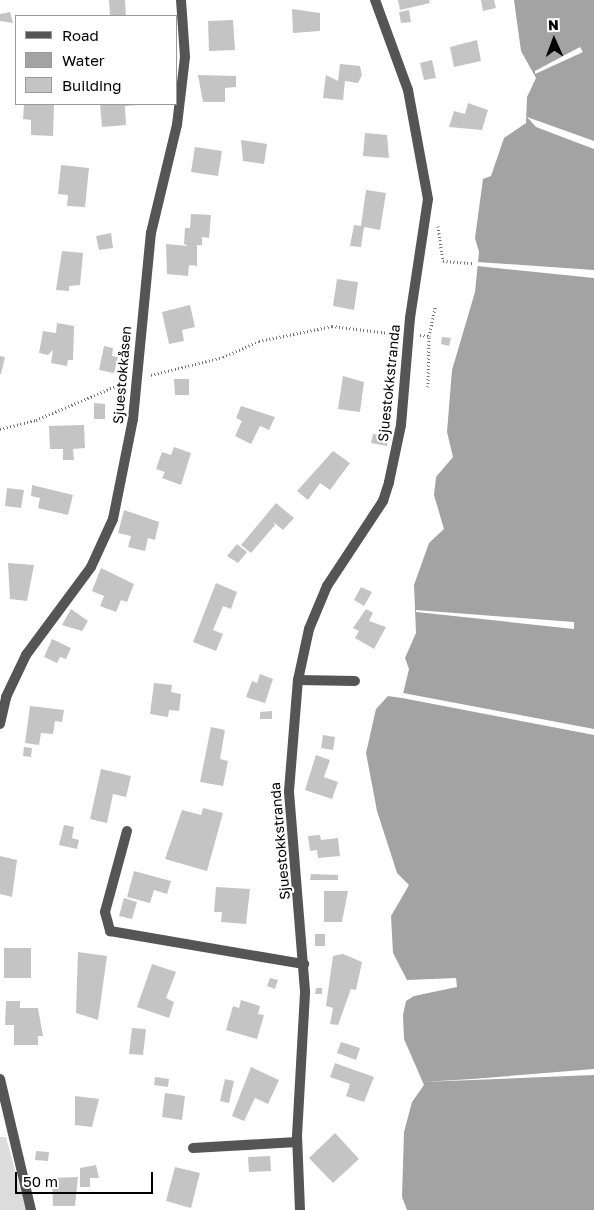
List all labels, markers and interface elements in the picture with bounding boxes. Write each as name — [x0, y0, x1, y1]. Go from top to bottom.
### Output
legend — [15, 15, 178, 105]
north arrow — [529, 15, 579, 65]
text: N — [548, 16, 559, 33]
text: Road — [62, 26, 99, 44]
text: Water — [62, 51, 105, 69]
text: Building — [62, 76, 122, 94]
street label: Sjuestokkstranda — [374, 323, 404, 443]
street label: Sjuestokkåsen — [109, 325, 135, 425]
street label: Sjuestokkstranda — [266, 782, 294, 900]
scale bar — [18, 1162, 155, 1194]
text: 50 m — [23, 1172, 58, 1190]

